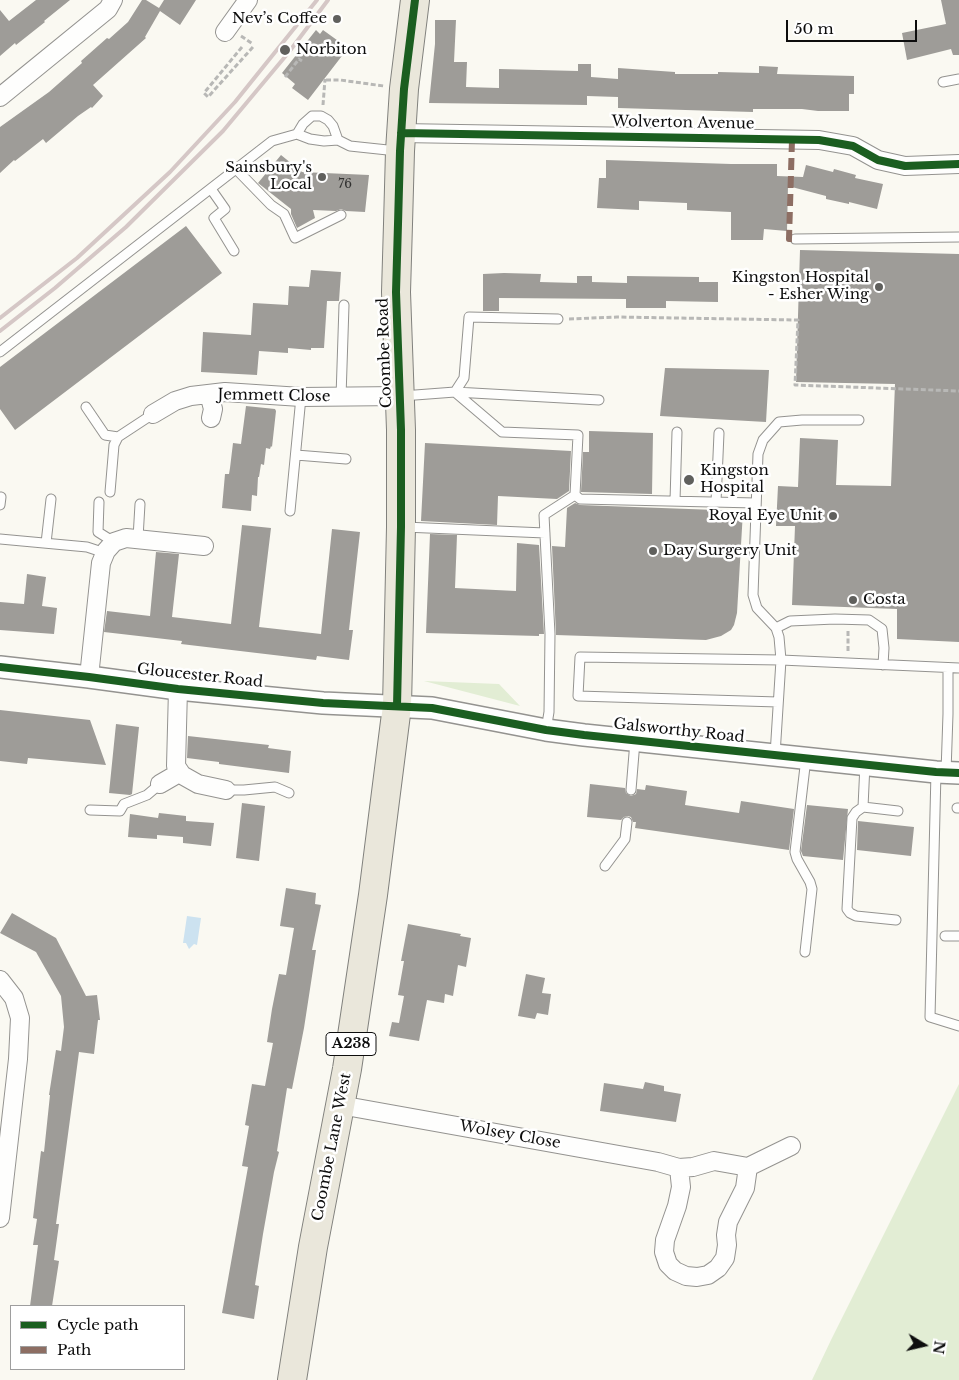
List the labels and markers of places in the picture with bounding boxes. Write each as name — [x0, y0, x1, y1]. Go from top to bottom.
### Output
place label: Nev’s Coffee — [232, 10, 327, 28]
marker: Nev’s Coffee — [331, 13, 343, 25]
place label: Norbiton — [296, 41, 367, 59]
marker: Norbiton — [278, 43, 292, 57]
place label: Sainsbury's Local — [225, 159, 312, 194]
marker: Sainsbury's Local — [316, 171, 328, 183]
place label: Kingston Hospital - Esher Wing — [732, 269, 869, 304]
marker: Kingston Hospital - Esher Wing — [873, 281, 885, 293]
place label: Kingston Hospital — [700, 462, 769, 497]
marker: Kingston Hospital — [682, 473, 696, 487]
place label: Royal Eye Unit — [709, 507, 823, 525]
marker: Royal Eye Unit — [827, 510, 839, 522]
place label: Day Surgery Unit — [663, 542, 797, 560]
marker: Day Surgery Unit — [647, 545, 659, 557]
place label: Costa — [863, 591, 906, 609]
marker: Costa — [847, 594, 859, 606]

